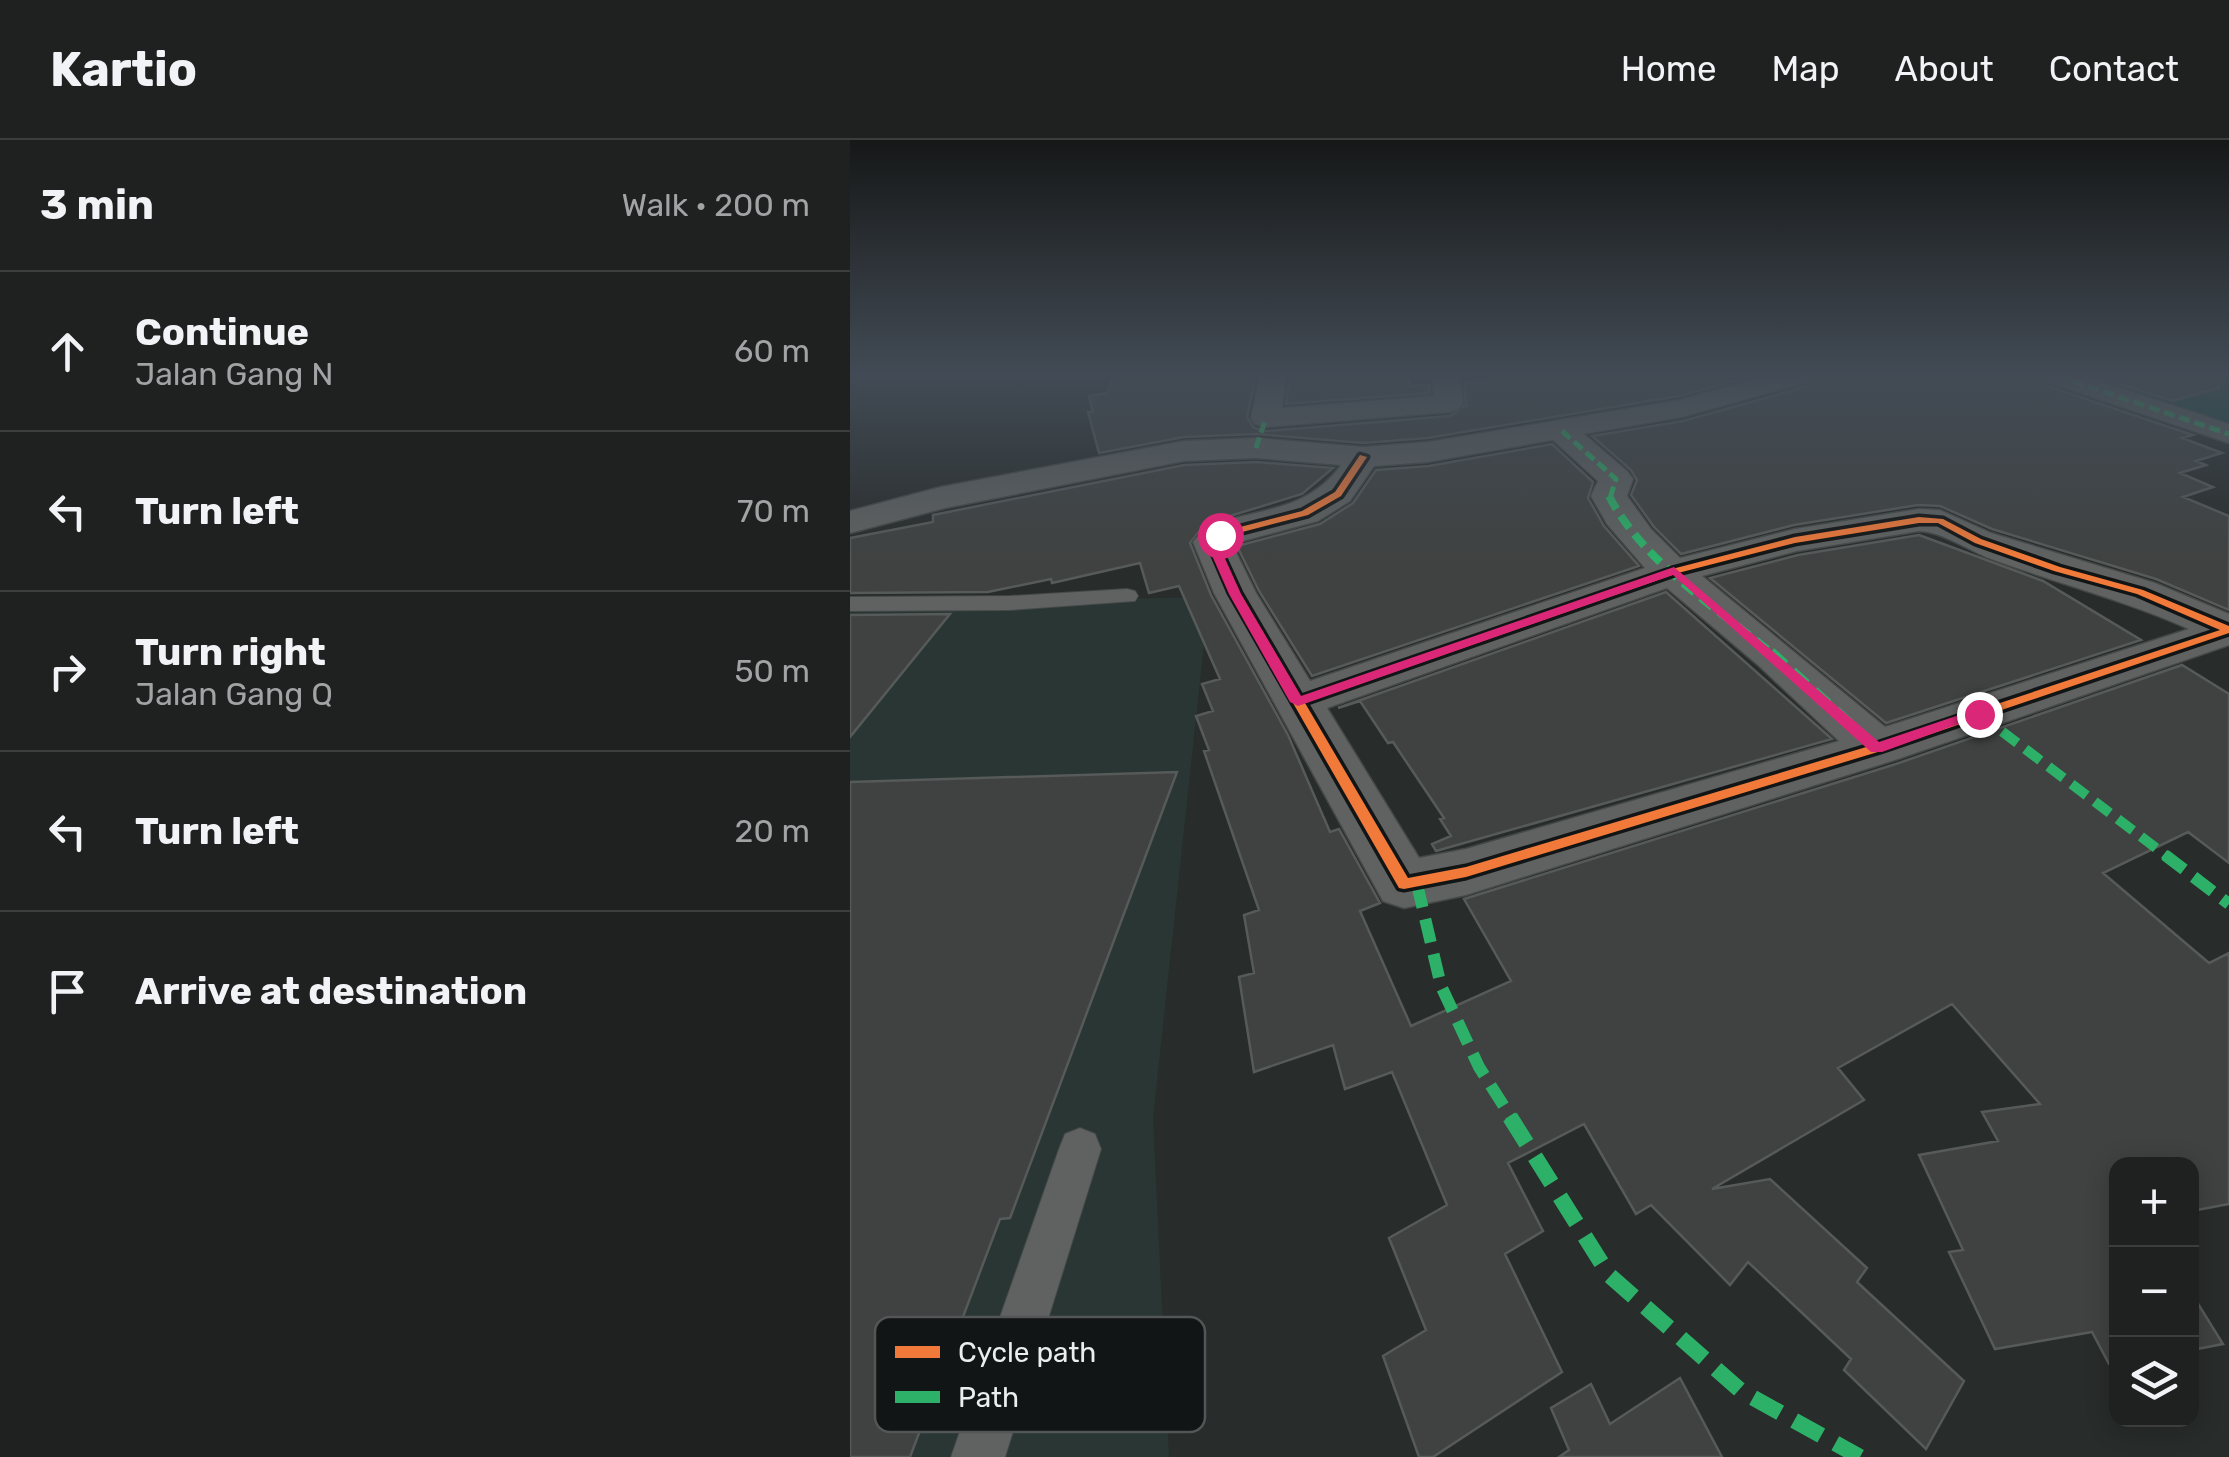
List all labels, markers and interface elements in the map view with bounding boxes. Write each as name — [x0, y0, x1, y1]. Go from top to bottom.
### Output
text: Kartio — [50, 41, 197, 98]
text: Home — [1621, 48, 1717, 90]
text: Map — [1772, 48, 1840, 90]
text: About — [1895, 48, 1994, 90]
text: Contact — [2049, 48, 2179, 90]
text: 3 min — [40, 180, 154, 230]
text: Walk · 200 m — [621, 186, 810, 224]
text: Continue — [135, 309, 309, 355]
icon: ahead — [40, 324, 95, 379]
text: 60 m — [734, 332, 810, 370]
text: Jalan Gang N — [135, 355, 334, 393]
icon: left — [40, 484, 95, 539]
text: Turn left — [135, 488, 299, 534]
text: 70 m — [737, 492, 810, 530]
route start — [1198, 513, 1244, 559]
text: Turn right — [135, 629, 326, 675]
icon: right — [40, 644, 95, 699]
text: 50 m — [734, 652, 810, 690]
text: Jalan Gang Q — [135, 675, 333, 713]
route end — [1957, 692, 2003, 738]
icon: left — [40, 804, 95, 859]
text: Turn left — [135, 808, 299, 854]
text: 20 m — [735, 812, 810, 850]
icon: arrive — [40, 964, 95, 1019]
text: Arrive at destination — [135, 968, 527, 1014]
map controls — [2109, 1157, 2199, 1427]
button: + — [2109, 1157, 2199, 1247]
button: − — [2109, 1247, 2199, 1337]
legend — [875, 1317, 1205, 1432]
text: Cycle path — [958, 1336, 1096, 1369]
button: layers — [2109, 1337, 2199, 1427]
text: Path — [958, 1381, 1019, 1414]

